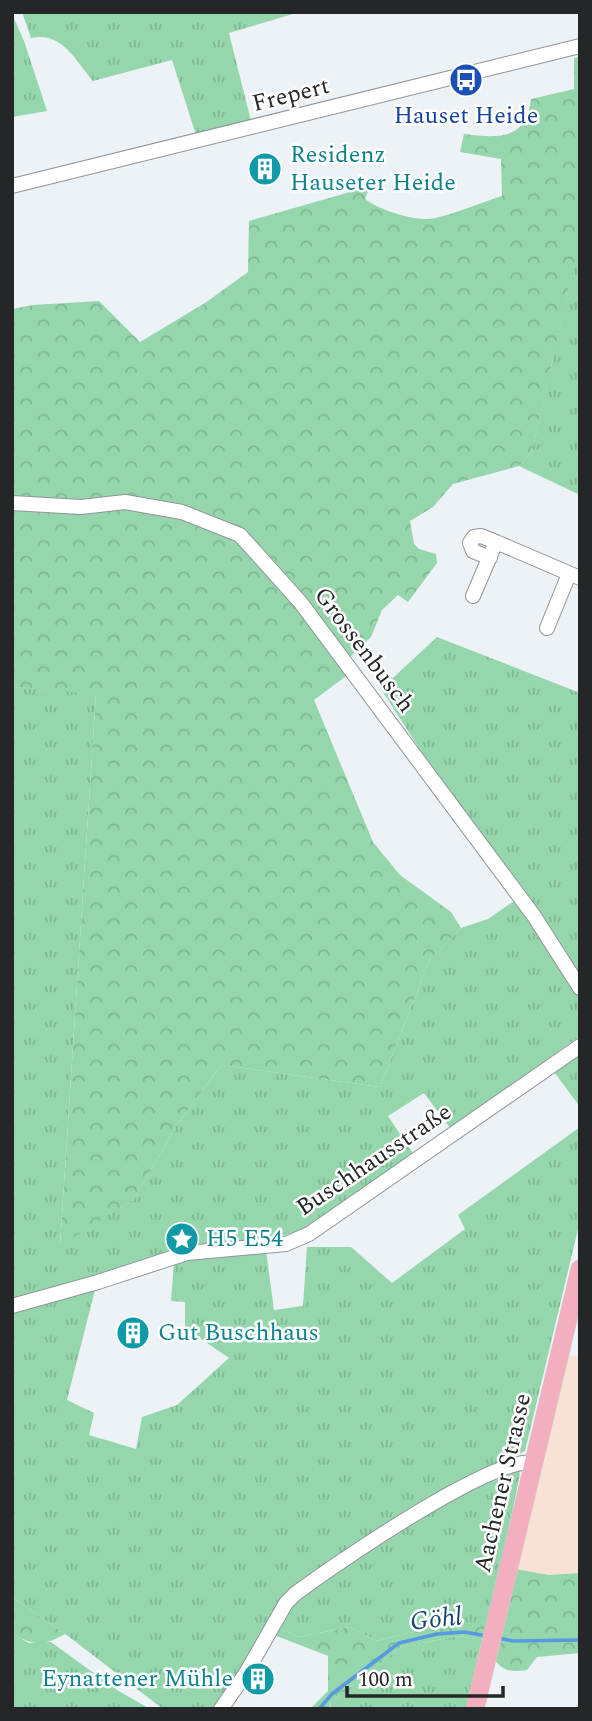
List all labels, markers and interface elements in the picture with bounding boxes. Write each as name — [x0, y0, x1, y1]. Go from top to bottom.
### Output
bus stop icon: Hauset Heide — [447, 61, 485, 99]
street label: Frepert — [249, 68, 333, 122]
place label: Hauset Heide — [394, 98, 538, 134]
place label: Residenz Hauseter Heide — [290, 137, 456, 201]
building icon: Residenz Hauseter Heide — [246, 150, 284, 188]
street label: Grossenbusch — [305, 579, 423, 721]
street label: Buschhausstraße — [289, 1095, 459, 1225]
place icon: H5 E54 — [163, 1220, 201, 1258]
place label: H5 E54 — [206, 1221, 283, 1257]
building icon: Gut Buschhaus — [114, 1314, 152, 1352]
place label: Gut Buschhaus — [158, 1315, 319, 1351]
street label: Aachener Strasse — [465, 1390, 541, 1576]
water label: Göhl — [408, 1596, 464, 1642]
scale bar — [347, 1654, 503, 1698]
building icon: Eynattener Mühle — [239, 1660, 277, 1698]
place label: Eynattener Mühle — [41, 1661, 233, 1697]
text: 100 m — [358, 1664, 413, 1696]

